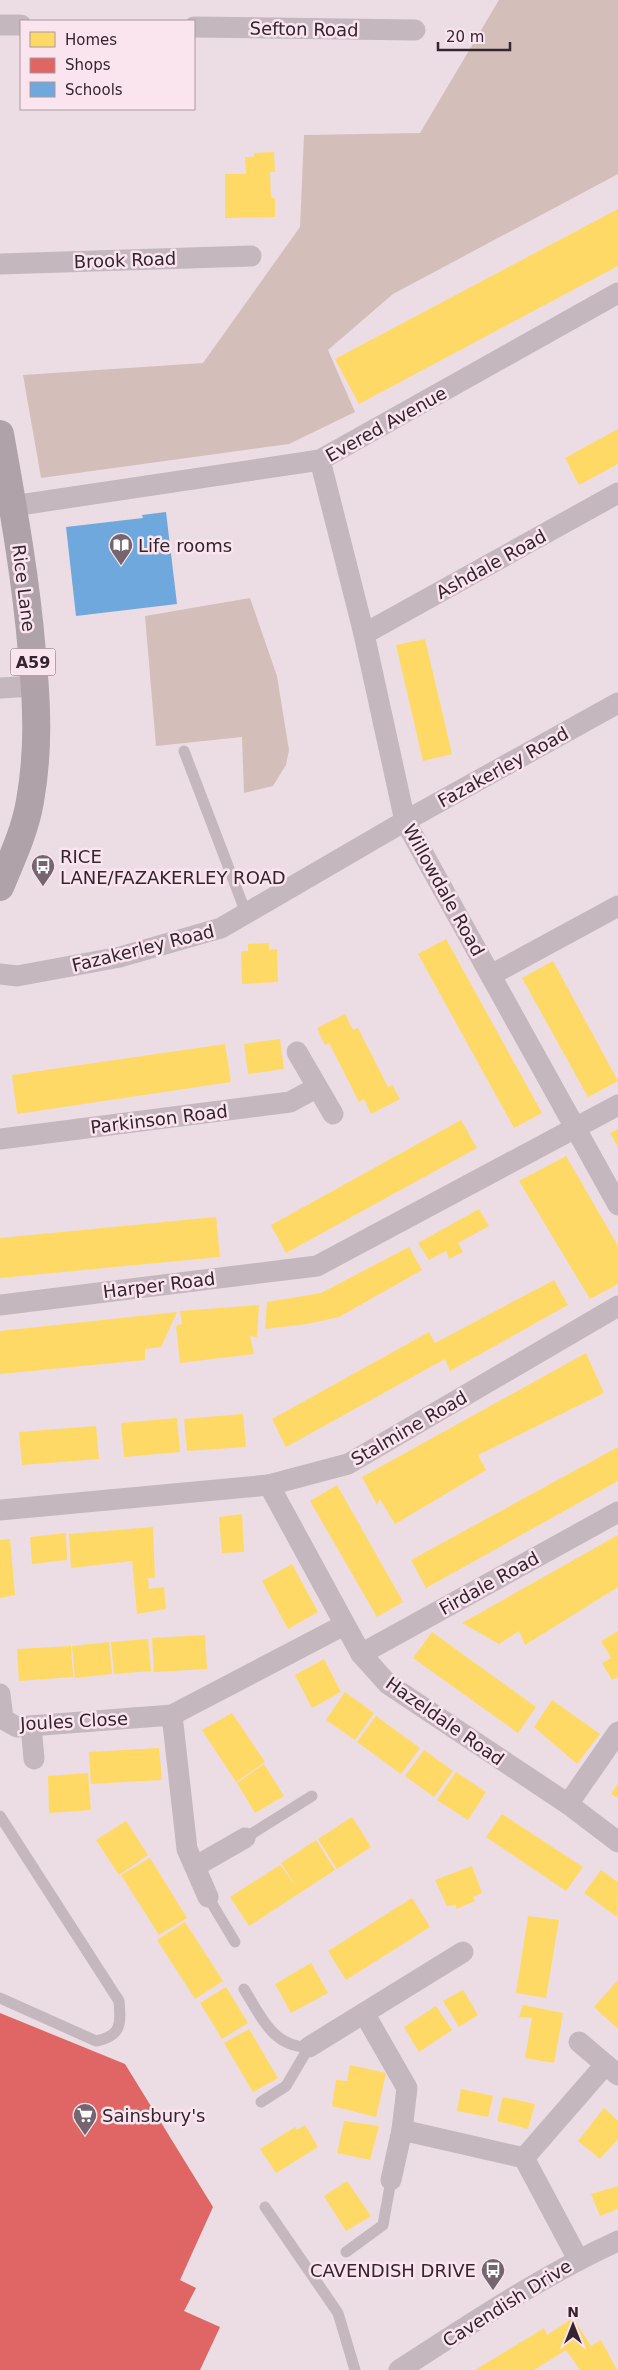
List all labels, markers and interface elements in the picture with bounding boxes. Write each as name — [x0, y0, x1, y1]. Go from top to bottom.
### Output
street label: Sefton Road — [249, 18, 359, 40]
legend — [20, 20, 195, 110]
scale bar — [438, 20, 510, 52]
text: 20 m — [446, 28, 484, 46]
text: Homes — [65, 31, 117, 49]
text: Shops — [65, 56, 111, 74]
text: Schools — [65, 81, 123, 99]
street label: Brook Road — [73, 248, 177, 272]
street label: Evered Avenue — [322, 382, 450, 466]
street label: Ashdale Road — [432, 525, 550, 603]
library icon: Life rooms — [108, 532, 134, 566]
place label: Life rooms — [138, 535, 232, 556]
street label: Rice Lane — [8, 543, 40, 633]
road number: A59 — [10, 649, 56, 676]
street label: Fazakerley Road — [434, 722, 572, 812]
street label: Willowdale Road — [399, 820, 489, 960]
place label: RICE LANE/FAZAKERLEY ROAD — [60, 846, 286, 888]
bus stop icon: RICE LANE/FAZAKERLEY ROAD — [30, 853, 56, 887]
street label: Fazakerley Road — [70, 920, 216, 976]
street label: Parkinson Road — [89, 1100, 229, 1138]
street label: Harper Road — [102, 1268, 216, 1302]
street label: Stalmine Road — [347, 1386, 471, 1470]
street label: Firdale Road — [436, 1547, 542, 1619]
street label: Hazeldale Road — [382, 1672, 508, 1770]
street label: Joules Close — [19, 1708, 128, 1734]
supermarket icon: Sainsbury's — [72, 2102, 98, 2136]
place label: Sainsbury's — [102, 2105, 205, 2126]
street label: Cavendish Drive — [439, 2255, 575, 2351]
bus stop icon: CAVENDISH DRIVE — [480, 2257, 506, 2291]
place label: CAVENDISH DRIVE — [310, 2260, 476, 2281]
north arrow — [548, 2300, 598, 2350]
text: N — [567, 2304, 579, 2320]

